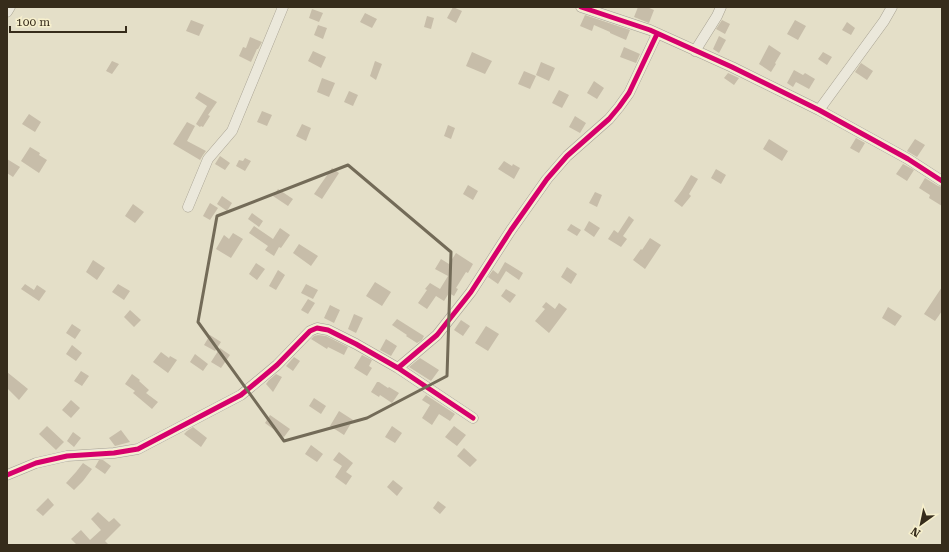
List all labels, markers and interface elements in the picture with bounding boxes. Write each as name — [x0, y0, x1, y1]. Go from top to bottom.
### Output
scale bar — [10, 8, 126, 34]
text: 100 m — [16, 15, 50, 29]
north arrow — [901, 504, 941, 544]
text: N — [908, 524, 923, 540]

